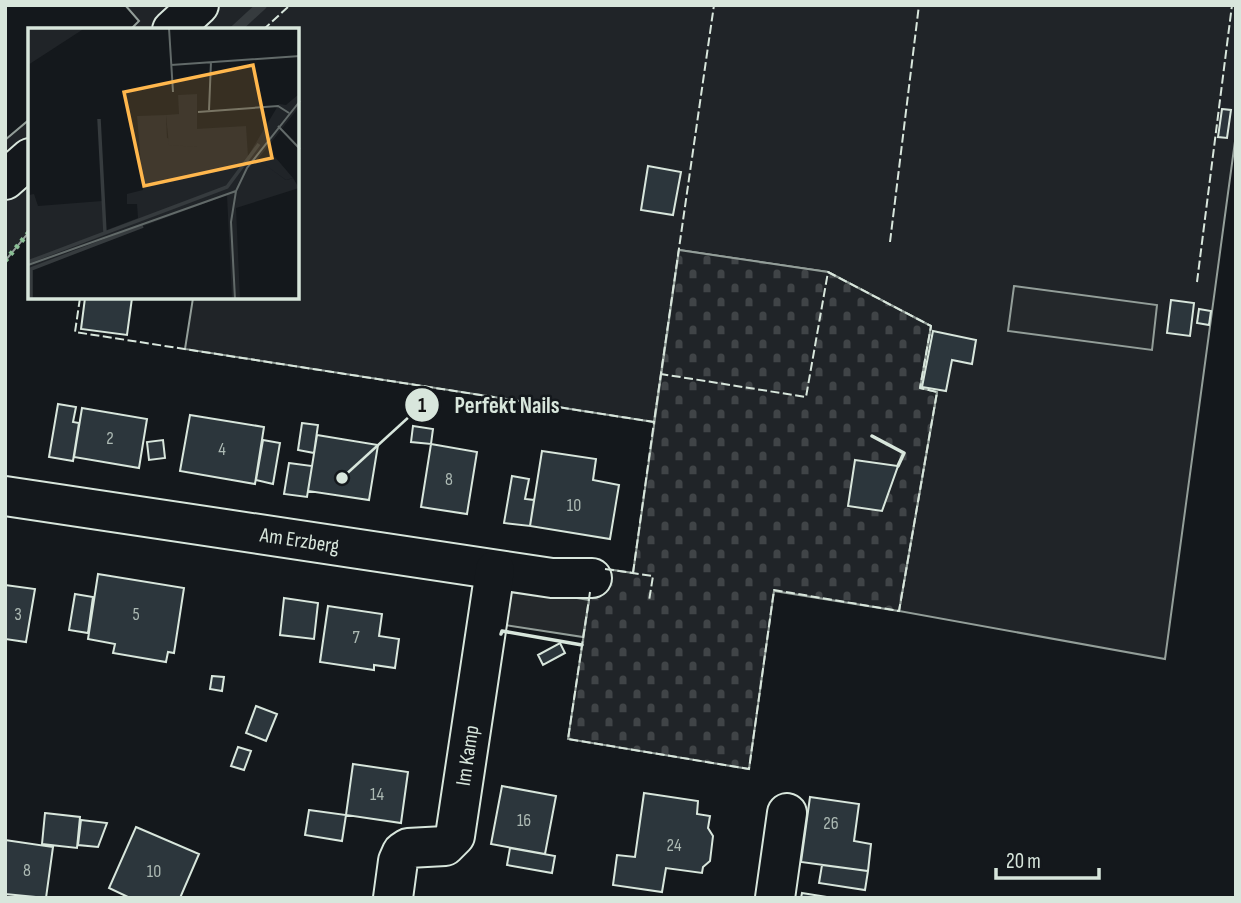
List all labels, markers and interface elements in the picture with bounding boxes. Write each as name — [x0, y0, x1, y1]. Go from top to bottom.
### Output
inset map — [28, 28, 299, 299]
callout: Perfekt Nails — [405, 383, 573, 427]
text: Perfekt Nails — [454, 392, 560, 420]
text: 1 — [418, 393, 426, 418]
house number: 2 — [106, 428, 114, 449]
house number: 4 — [218, 439, 226, 460]
house number: 8 — [445, 469, 453, 490]
house number: 10 — [567, 495, 581, 516]
street label: Am Erzberg — [257, 522, 341, 559]
house number: 3 — [14, 604, 22, 625]
house number: 5 — [132, 604, 140, 625]
house number: 7 — [352, 627, 360, 648]
street label: Im Kamp — [451, 724, 484, 787]
house number: 14 — [370, 784, 384, 805]
house number: 16 — [517, 810, 531, 831]
house number: 26 — [823, 813, 839, 834]
house number: 24 — [667, 835, 682, 856]
scale bar — [996, 836, 1099, 880]
text: 20 m — [1006, 849, 1041, 874]
house number: 8 — [23, 860, 31, 881]
house number: 10 — [147, 861, 161, 882]

